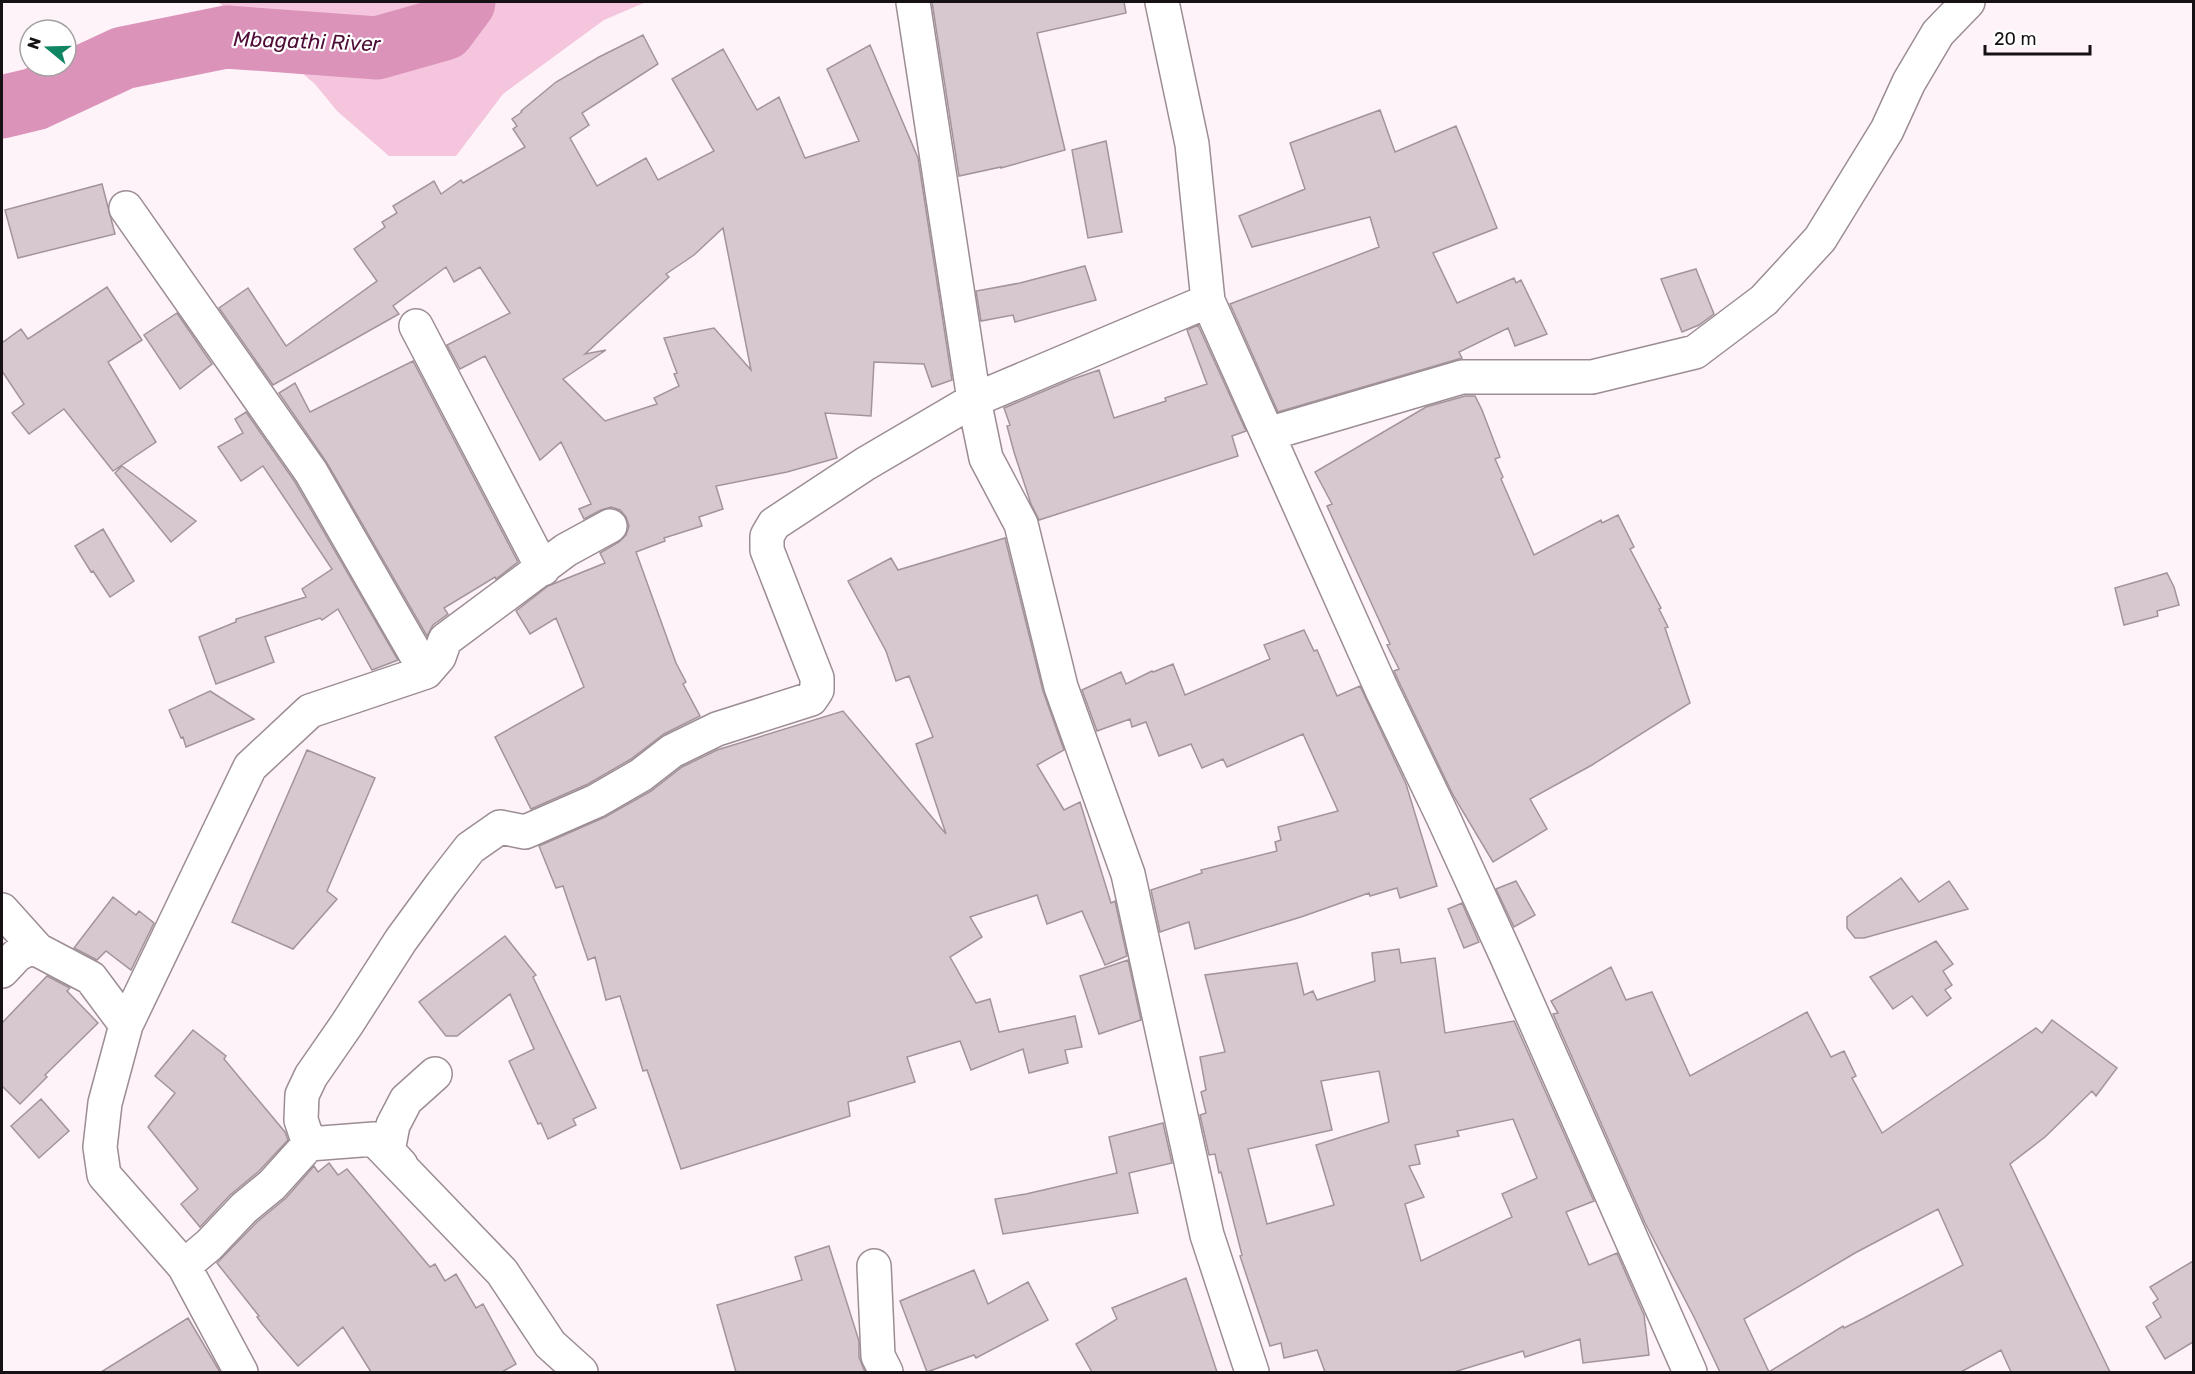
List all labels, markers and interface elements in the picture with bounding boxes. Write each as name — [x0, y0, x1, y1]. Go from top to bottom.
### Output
north arrow — [18, 18, 78, 78]
scale bar — [1985, 18, 2090, 56]
water label: Mbagathi River — [233, 26, 382, 56]
text: 20 m — [1994, 28, 2036, 50]
text: N — [23, 35, 45, 52]

